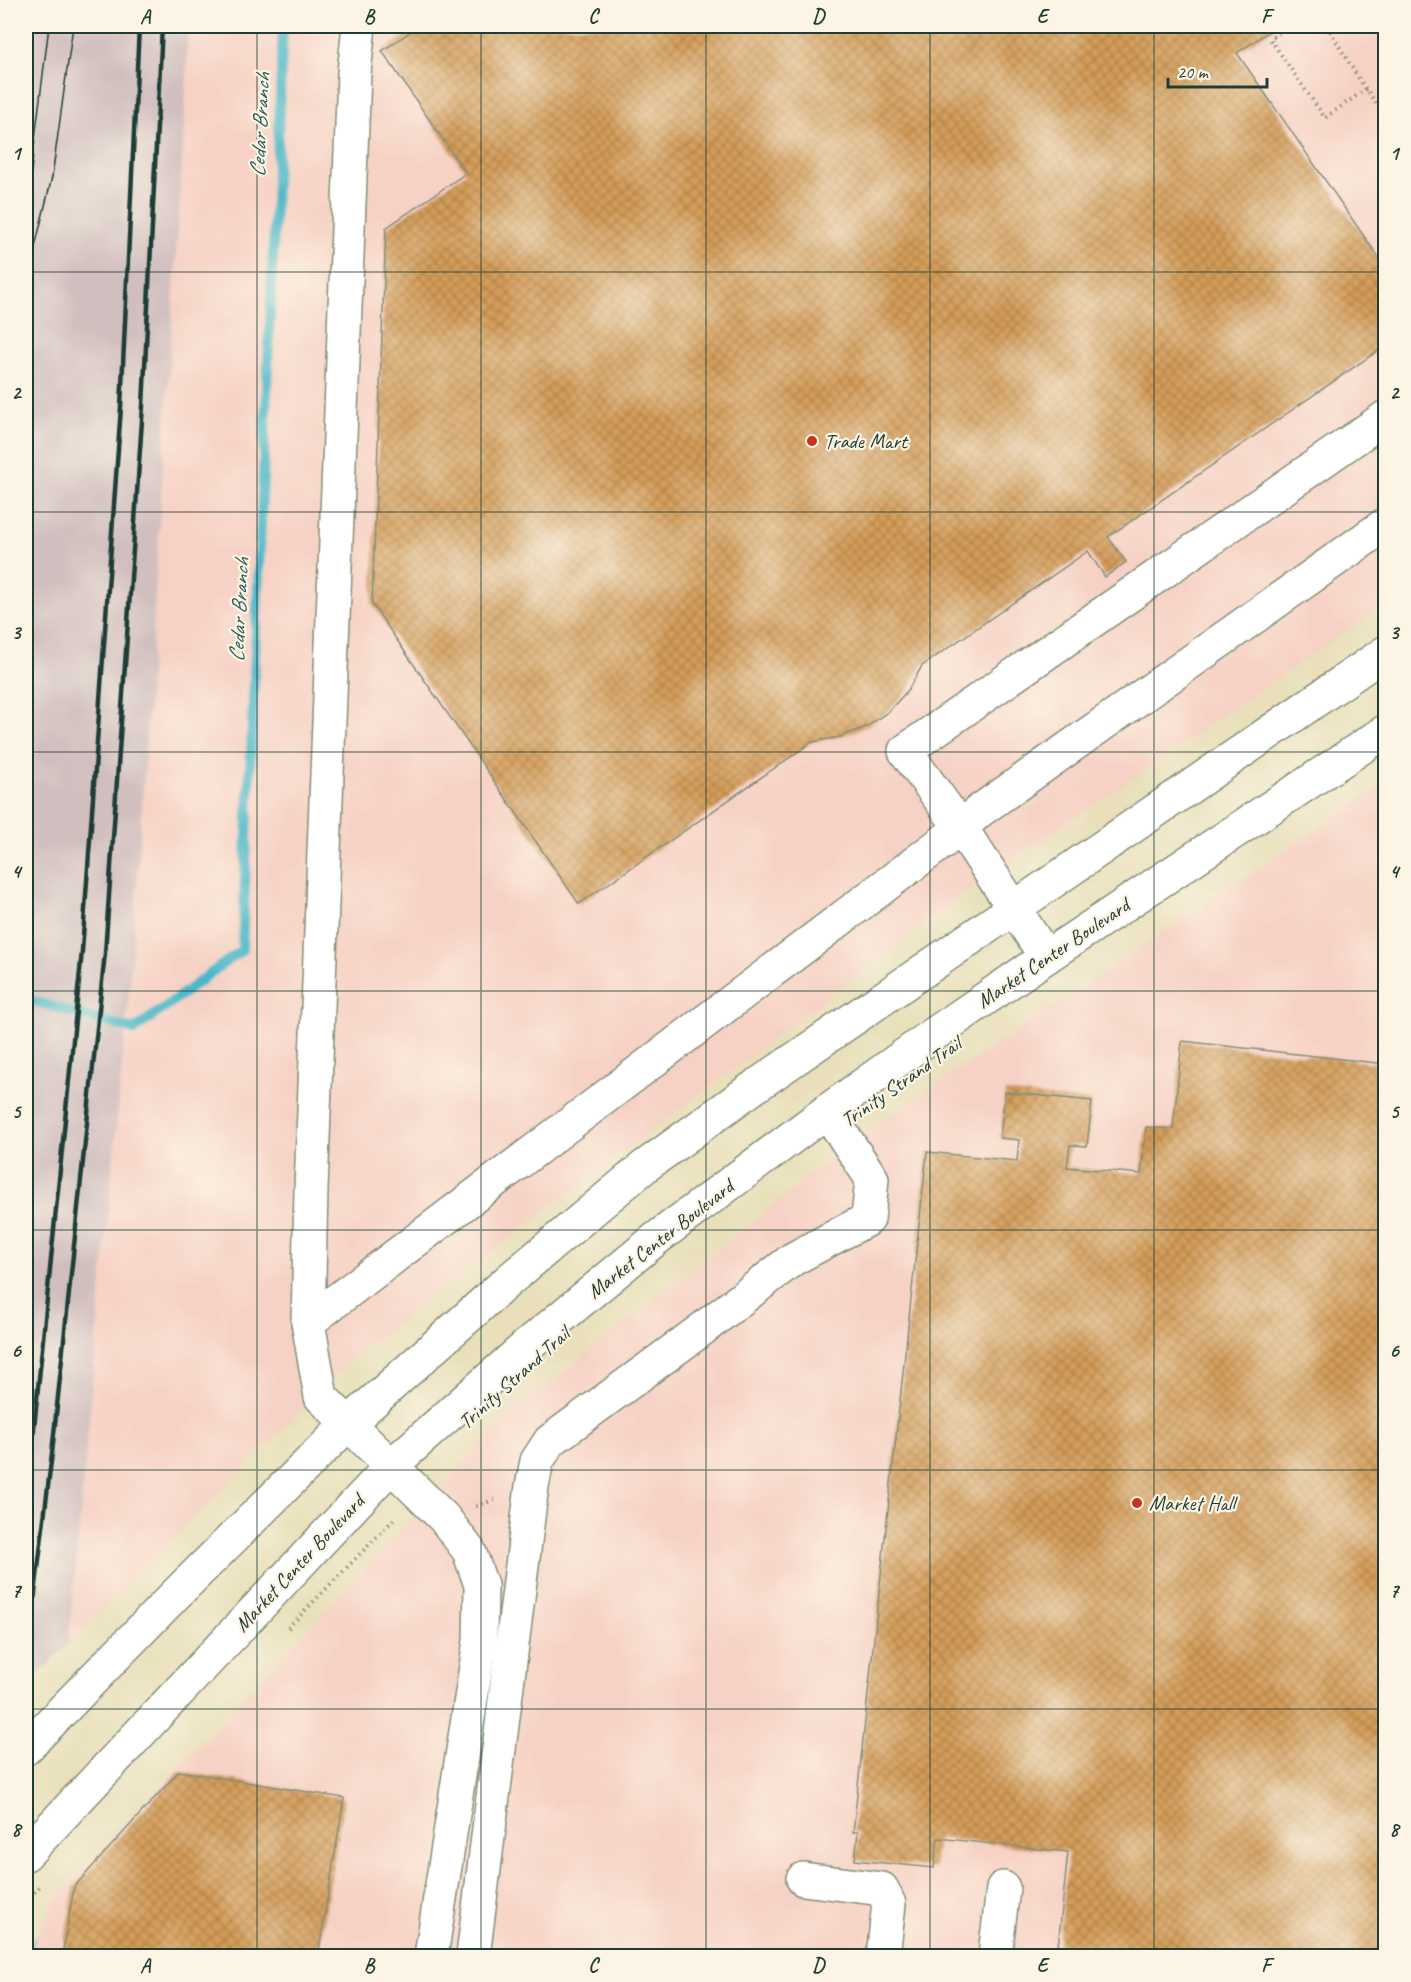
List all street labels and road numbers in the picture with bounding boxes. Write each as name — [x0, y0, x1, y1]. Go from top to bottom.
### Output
street label: Market Center Boulevard — [972, 890, 1137, 1014]
street label: Trinity Strand Trail — [836, 1029, 969, 1133]
street label: Market Center Boulevard — [582, 1171, 741, 1304]
street label: Trinity Strand Trail — [453, 1319, 578, 1435]
street label: Market Center Boulevard — [229, 1486, 372, 1637]

